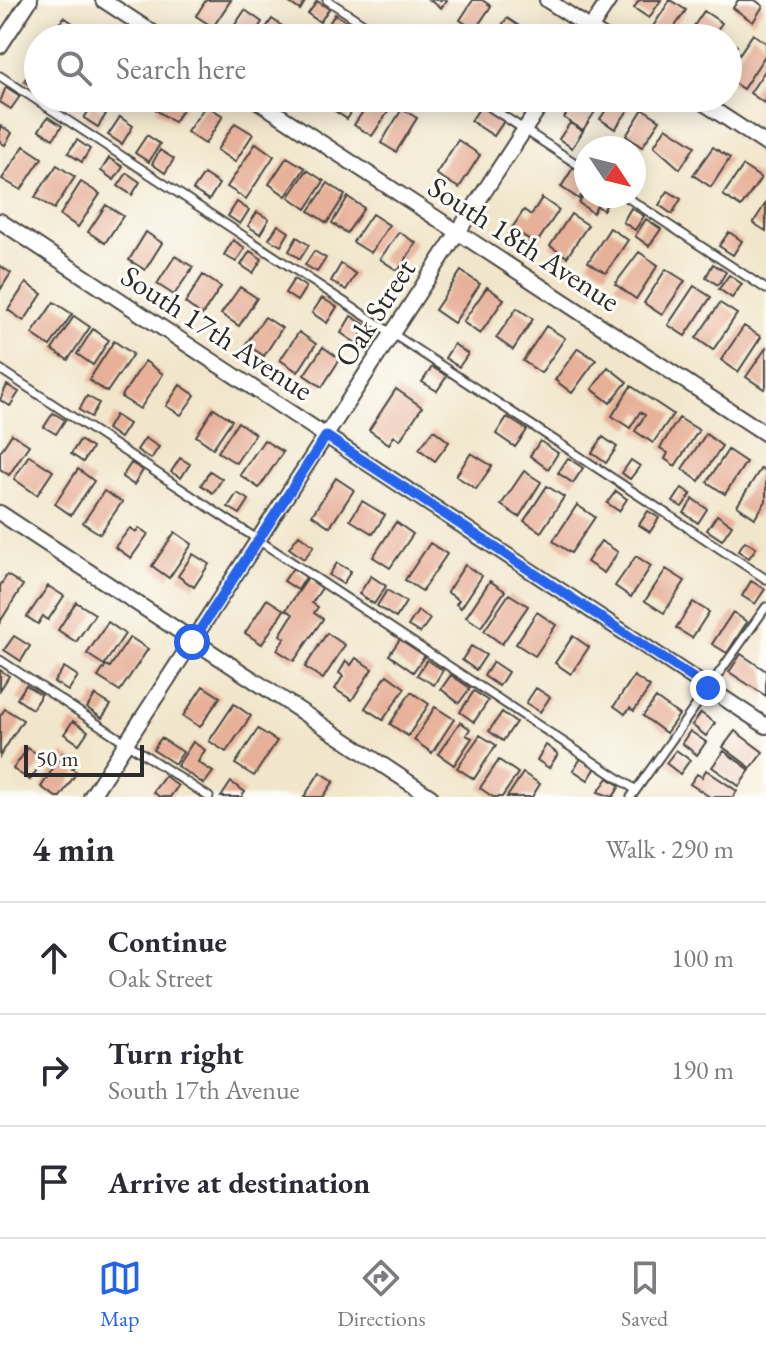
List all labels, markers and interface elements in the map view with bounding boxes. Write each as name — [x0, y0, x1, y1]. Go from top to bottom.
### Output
search box — [24, 24, 742, 112]
icon: search — [52, 46, 96, 90]
text: Search here — [116, 49, 246, 88]
north arrow — [574, 136, 646, 208]
street label: South 18th Avenue — [421, 167, 628, 320]
street label: Oak Street — [325, 251, 424, 374]
street label: South 17th Avenue — [114, 256, 321, 409]
route start — [174, 624, 210, 660]
route end — [690, 670, 726, 706]
scale bar — [24, 741, 144, 777]
text: 50 m — [36, 744, 79, 773]
text: 4 min — [32, 827, 115, 871]
text: Walk · 290 m — [606, 832, 734, 866]
text: Continue — [108, 922, 227, 961]
icon: ahead — [32, 936, 76, 980]
text: 100 m — [671, 941, 734, 975]
text: Oak Street — [108, 961, 213, 995]
text: Turn right — [108, 1034, 244, 1073]
icon: right — [32, 1048, 76, 1092]
text: 190 m — [671, 1053, 734, 1087]
text: South 17th Avenue — [108, 1073, 300, 1107]
icon: arrive — [32, 1160, 76, 1204]
text: Arrive at destination — [108, 1163, 370, 1202]
tab: Map — [98, 1256, 142, 1333]
tab: Directions — [337, 1256, 426, 1333]
tab: Saved — [621, 1256, 668, 1333]

